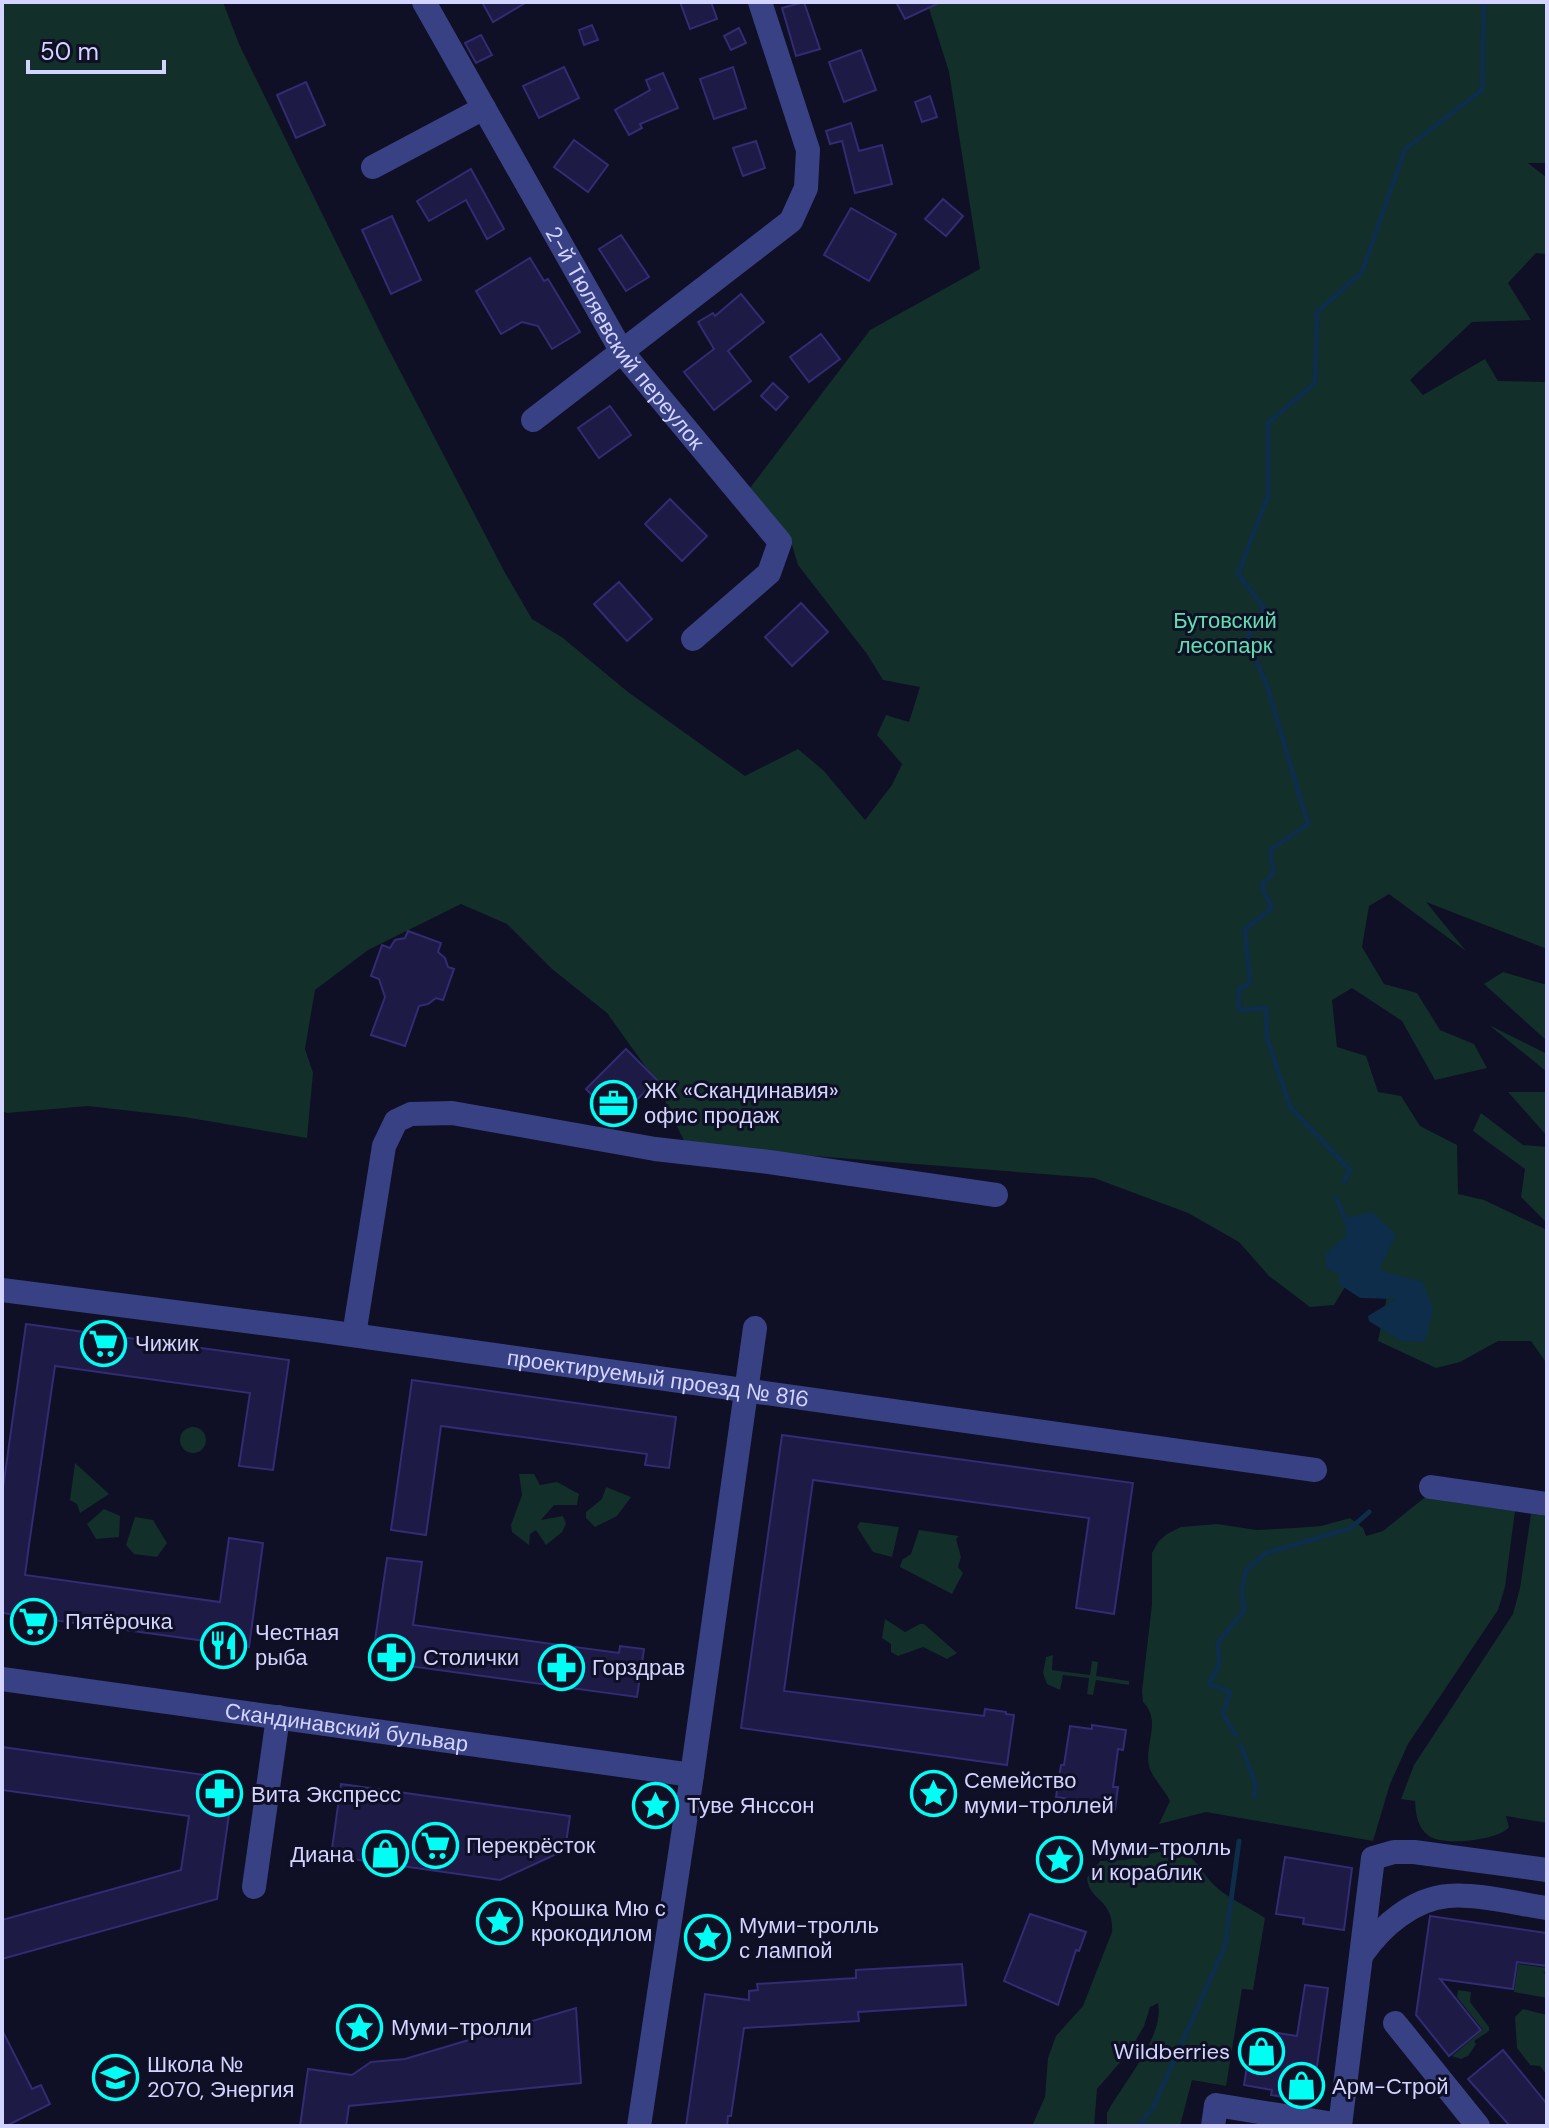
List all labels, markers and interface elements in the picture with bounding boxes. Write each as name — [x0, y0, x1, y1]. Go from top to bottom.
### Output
scale bar — [28, 24, 164, 74]
text: 50 m — [40, 36, 99, 67]
street label: 2-й Тюляевский переулок — [539, 221, 711, 456]
park label: Бутовский лесопарк — [1173, 606, 1277, 660]
place label: ЖК «Скандинавия» офис продаж — [644, 1076, 839, 1130]
office icon: ЖК «Скандинавия» офис продаж — [589, 1079, 637, 1127]
supermarket icon: Чижик — [80, 1319, 128, 1367]
place label: Чижик — [135, 1329, 199, 1358]
street label: проектируемый проезд № 816 — [505, 1343, 811, 1414]
supermarket icon: Пятёрочка — [10, 1597, 58, 1645]
place label: Пятёрочка — [65, 1607, 174, 1636]
place label: Честная рыба — [255, 1618, 339, 1672]
restaurant icon: Честная рыба — [200, 1621, 248, 1669]
pharmacy icon: Столички — [368, 1633, 416, 1681]
place label: Столички — [423, 1643, 519, 1672]
pharmacy icon: Горздрав — [537, 1643, 585, 1691]
place label: Горздрав — [592, 1653, 685, 1682]
street label: Скандинавский бульвар — [223, 1696, 470, 1759]
place label: Семейство муми-троллей — [964, 1766, 1114, 1820]
place icon: Семейство муми-троллей — [909, 1769, 957, 1817]
pharmacy icon: Вита Экспресс — [196, 1770, 244, 1818]
place label: Вита Экспресс — [251, 1780, 401, 1809]
place icon: Туве Янссон — [632, 1781, 680, 1829]
place label: Туве Янссон — [687, 1791, 814, 1820]
supermarket icon: Перекрёсток — [411, 1821, 459, 1869]
shop icon: Диана — [361, 1830, 409, 1878]
place label: Перекрёсток — [466, 1831, 596, 1860]
place label: Муми-тролль и кораблик — [1091, 1833, 1231, 1887]
place icon: Муми-тролль и кораблик — [1036, 1836, 1084, 1884]
place label: Диана — [290, 1840, 355, 1869]
place label: Крошка Мю с крокодилом — [531, 1894, 666, 1948]
place icon: Крошка Мю с крокодилом — [476, 1897, 524, 1945]
place label: Муми-тролль с лампой — [739, 1911, 879, 1965]
place icon: Муми-тролль с лампой — [684, 1914, 732, 1962]
place icon: Муми-тролли — [336, 2003, 384, 2051]
place label: Муми-тролли — [391, 2013, 532, 2042]
shop icon: Wildberries — [1237, 2027, 1285, 2075]
place label: Wildberries — [1113, 2037, 1230, 2066]
place label: Школа № 2070, Энергия — [147, 2050, 295, 2104]
school or university icon: Школа № 2070, Энергия — [92, 2053, 140, 2101]
shop icon: Арм-Строй — [1277, 2062, 1325, 2110]
place label: Арм-Строй — [1332, 2072, 1449, 2101]

